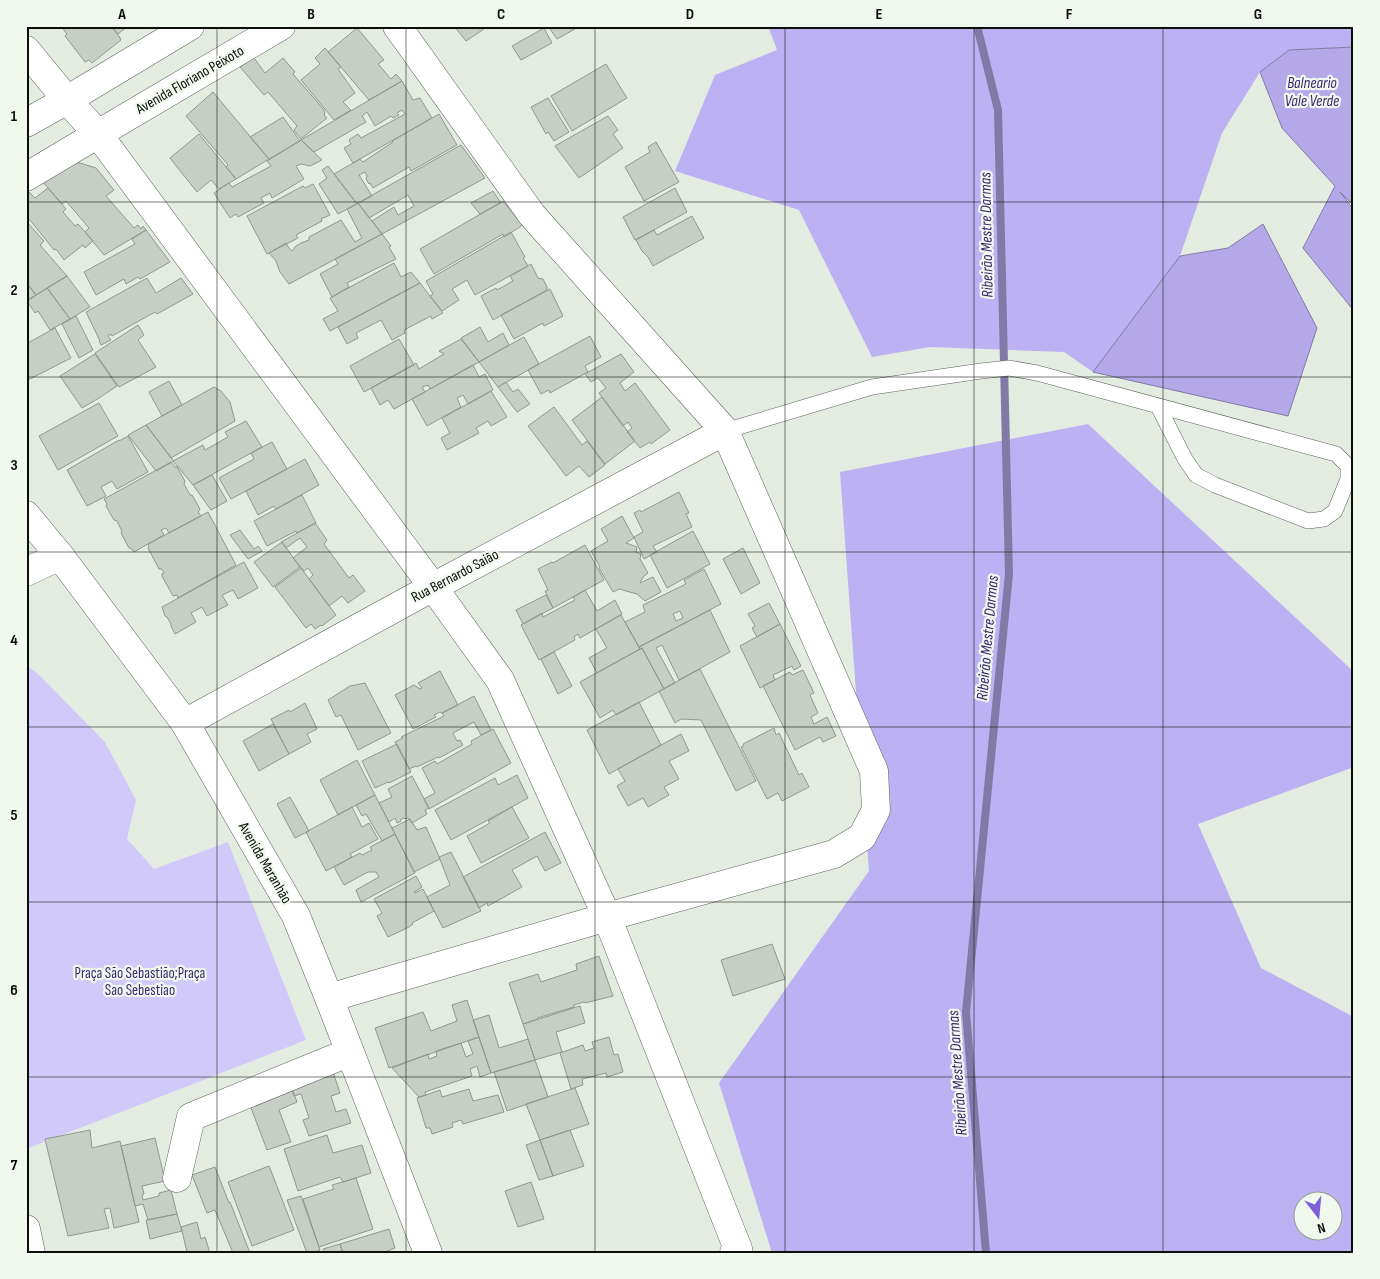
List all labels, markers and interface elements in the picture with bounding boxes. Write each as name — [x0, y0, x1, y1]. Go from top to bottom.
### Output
text: A — [117, 5, 126, 24]
text: B — [307, 5, 315, 24]
text: C — [497, 5, 505, 24]
text: D — [686, 5, 694, 24]
text: E — [876, 5, 883, 24]
text: F — [1066, 5, 1073, 24]
text: G — [1254, 5, 1262, 24]
street label: Avenida Floriano Peixoto — [132, 41, 247, 119]
water label: Balneario Vale Verde — [1285, 74, 1339, 111]
text: 1 — [11, 107, 18, 126]
water label: Ribeirão Mestre Darmas — [976, 172, 998, 298]
text: 2 — [10, 281, 18, 300]
text: 3 — [10, 456, 18, 475]
street label: Rua Bernardo Saião — [408, 545, 502, 607]
water label: Ribeirão Mestre Darmas — [973, 574, 1003, 701]
text: 4 — [10, 631, 18, 650]
text: 5 — [10, 806, 18, 825]
street label: Avenida Maranhão — [234, 818, 296, 907]
park label: Praça São Sebastião;Praça Sao Sebestiao — [75, 964, 206, 1000]
text: 6 — [10, 981, 18, 1000]
water label: Ribeirão Mestre Darmas — [944, 1009, 972, 1136]
text: 7 — [11, 1156, 18, 1175]
north arrow — [1292, 1192, 1342, 1242]
text: N — [1316, 1219, 1327, 1237]

